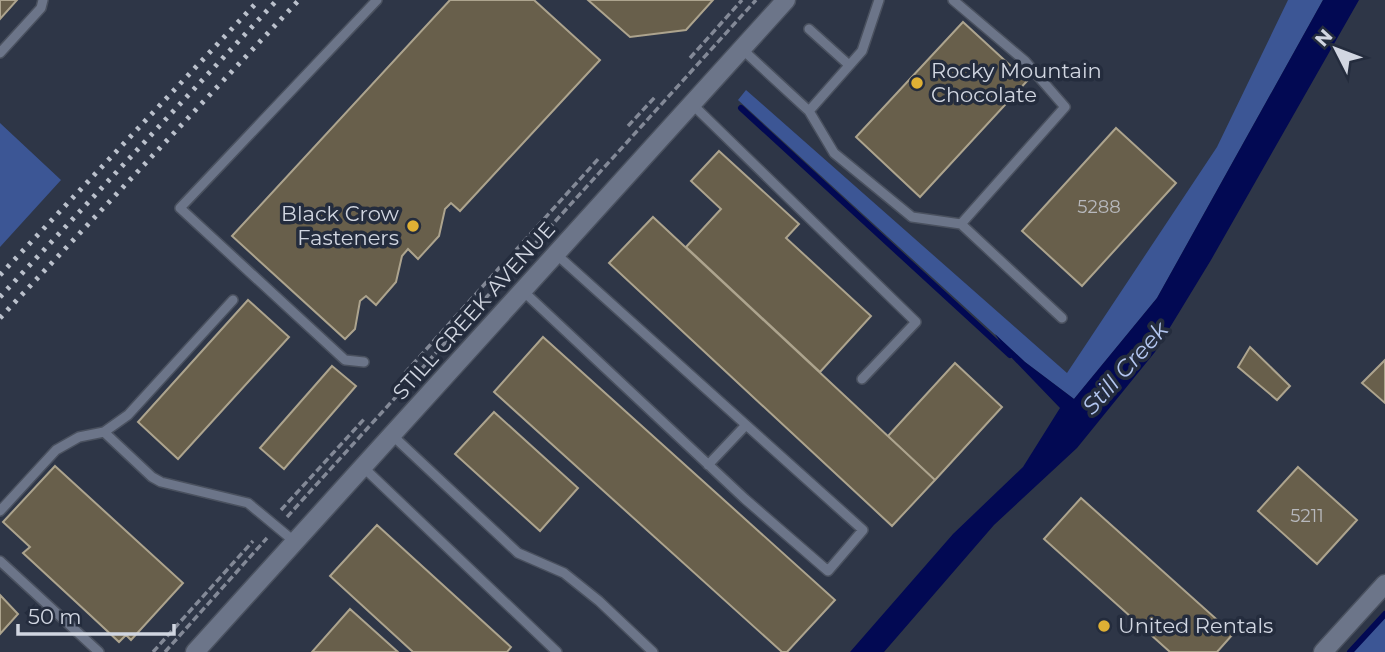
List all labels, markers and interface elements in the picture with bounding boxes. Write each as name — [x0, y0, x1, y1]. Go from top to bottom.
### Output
north arrow — [1301, 14, 1371, 84]
text: N — [1310, 25, 1337, 51]
place label: Rocky Mountain Chocolate — [931, 58, 1102, 107]
marker: Rocky Mountain Chocolate — [909, 75, 925, 91]
house number: 5288 — [1077, 196, 1121, 218]
place label: Black Crow Fasteners — [281, 201, 400, 250]
street label: STILL CREEK AVENUE — [387, 217, 560, 405]
marker: Black Crow Fasteners — [405, 218, 421, 234]
water label: Still Creek — [1076, 315, 1175, 420]
house number: 5211 — [1290, 505, 1324, 527]
scale bar — [18, 592, 173, 636]
text: 50 m — [28, 604, 82, 629]
place label: United Rentals — [1118, 613, 1273, 638]
marker: United Rentals — [1096, 618, 1112, 634]

